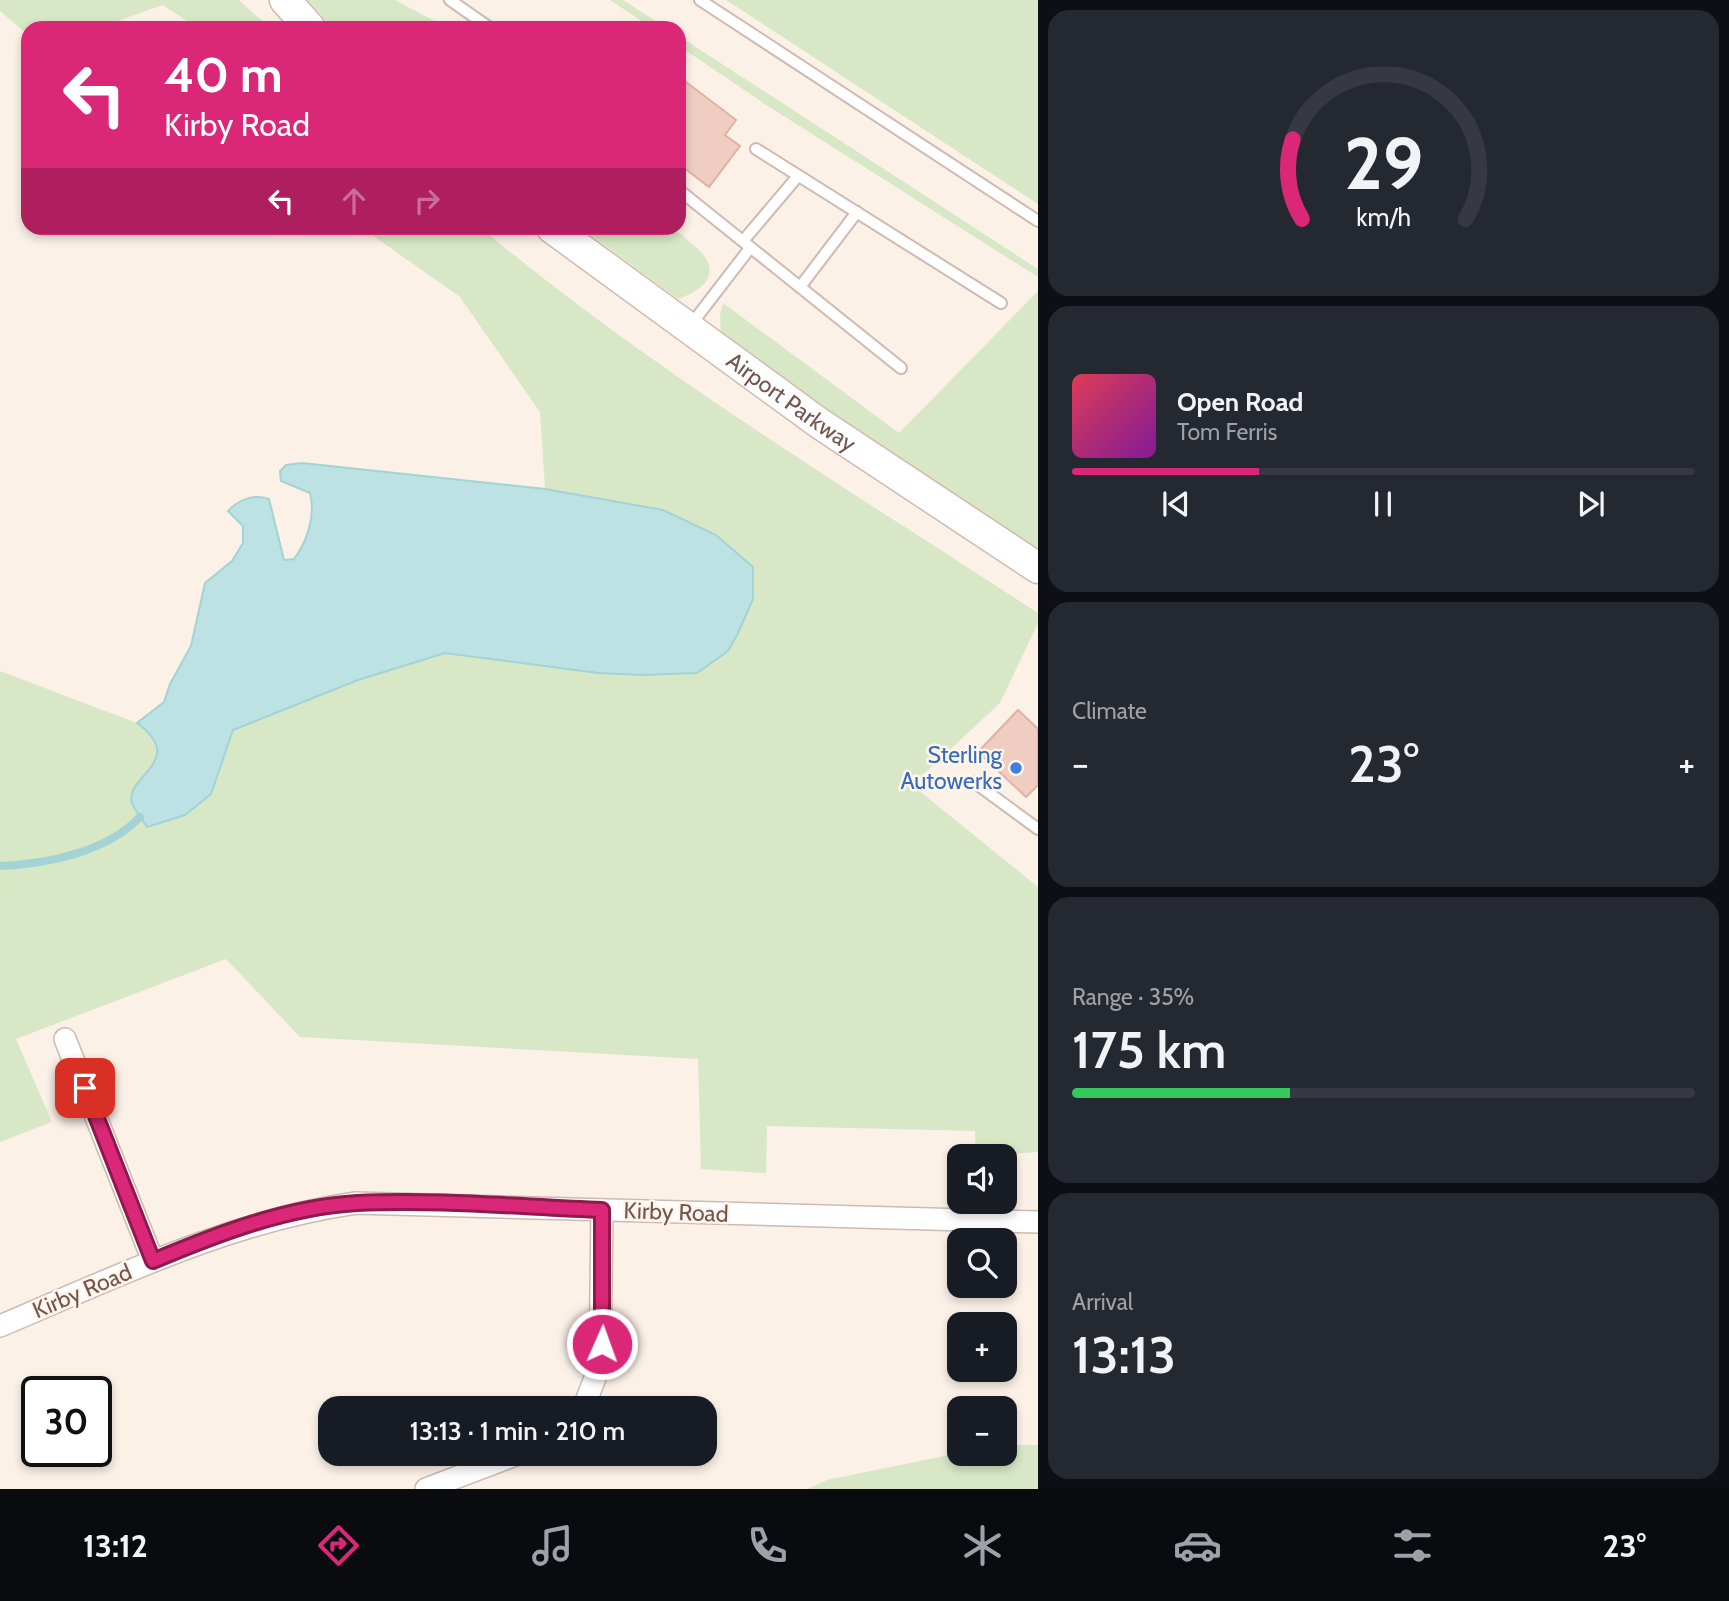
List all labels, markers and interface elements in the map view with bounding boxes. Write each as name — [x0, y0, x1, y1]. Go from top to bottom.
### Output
text: 40 m — [164, 45, 283, 104]
icon: left — [49, 49, 140, 140]
text: Kirby Road — [164, 105, 310, 144]
text: 29 — [1344, 119, 1423, 207]
icon: left — [262, 182, 300, 220]
icon: ahead — [335, 182, 373, 220]
icon: right — [408, 182, 446, 220]
text: km/h — [1356, 202, 1411, 232]
street label: Airport Parkway — [721, 346, 862, 458]
text: Open Road — [1177, 386, 1303, 418]
text: Tom Ferris — [1177, 418, 1277, 446]
icon: previous — [1157, 485, 1195, 523]
icon: pause — [1364, 485, 1402, 523]
icon: next — [1572, 485, 1610, 523]
text: Climate — [1072, 697, 1147, 725]
text: 23° — [1348, 732, 1419, 795]
text: − — [1072, 740, 1089, 787]
text: + — [1678, 740, 1695, 787]
place label: Sterling Autowerks — [900, 741, 1003, 795]
marker: Sterling Autowerks — [1008, 760, 1024, 776]
text: Range · 35% — [1072, 983, 1194, 1011]
text: 175 km — [1072, 1018, 1226, 1081]
pin — [55, 1058, 115, 1118]
icon: arrive — [66, 1069, 104, 1107]
map controls — [947, 1144, 1017, 1466]
button: sound — [947, 1144, 1017, 1214]
street label: Kirby Road — [623, 1196, 729, 1228]
button: search — [947, 1228, 1017, 1298]
street label: Kirby Road — [28, 1258, 136, 1324]
text: Arrival — [1072, 1288, 1133, 1316]
position arrow — [565, 1307, 639, 1381]
button: + — [947, 1312, 1017, 1382]
text: 13:13 — [1072, 1323, 1176, 1386]
speed limit sign: 30 — [21, 1376, 112, 1467]
button: − — [947, 1396, 1017, 1466]
text: 13:13 · 1 min · 210 m — [410, 1415, 625, 1447]
icon: directions — [314, 1521, 363, 1570]
icon: music — [528, 1521, 577, 1570]
icon: phone — [743, 1521, 792, 1570]
icon: climate — [958, 1521, 1007, 1570]
icon: car — [1173, 1521, 1222, 1570]
icon: filters — [1388, 1521, 1437, 1570]
text: 13:12 — [83, 1526, 148, 1565]
text: 23° — [1603, 1526, 1646, 1565]

